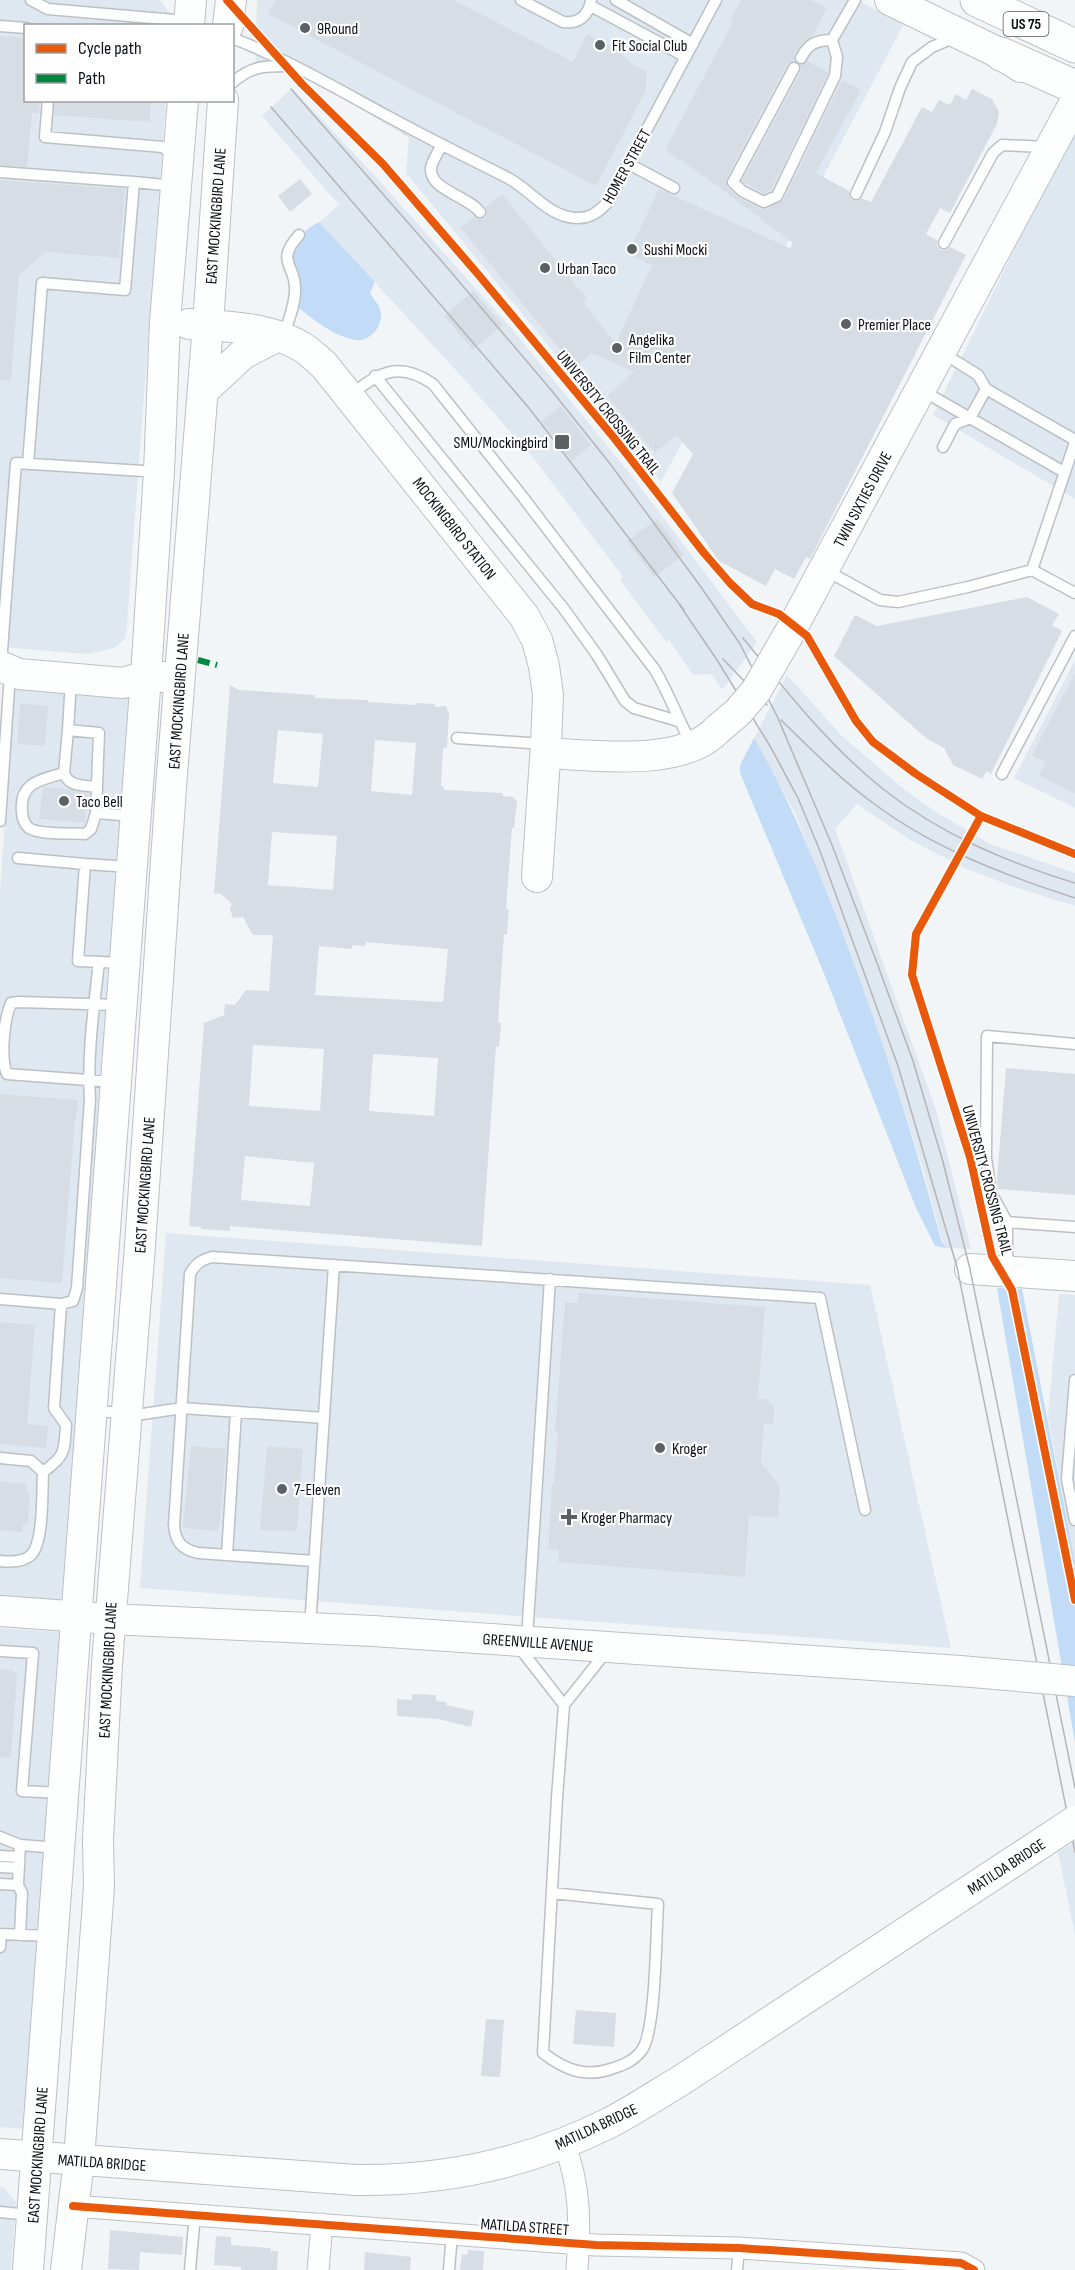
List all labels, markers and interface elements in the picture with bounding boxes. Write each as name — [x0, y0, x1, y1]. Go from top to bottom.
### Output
road number: US 75 — [1004, 12, 1048, 36]
place label: 9Round — [317, 20, 358, 39]
marker: 9Round — [298, 21, 312, 35]
legend — [24, 24, 234, 102]
place label: Fit Social Club — [612, 37, 687, 56]
text: Cycle path — [78, 38, 142, 59]
marker: Fit Social Club — [593, 38, 607, 52]
text: Path — [78, 68, 106, 89]
street label: HOMER STREET — [599, 126, 656, 207]
street label: EAST MOCKINGBIRD LANE — [202, 147, 231, 285]
place label: Sushi Mocki — [644, 241, 707, 260]
marker: Sushi Mocki — [625, 242, 639, 256]
place label: Urban Taco — [557, 260, 616, 279]
marker: Urban Taco — [538, 261, 552, 275]
place label: Premier Place — [858, 316, 931, 335]
marker: Premier Place — [839, 317, 853, 331]
place label: Angelika Film Center — [628, 331, 691, 368]
marker: Angelika Film Center — [610, 341, 624, 355]
street label: UNIVERSITY CROSSING TRAIL — [552, 347, 664, 479]
marker: SMU/Mockingbird — [553, 433, 571, 451]
place label: SMU/Mockingbird — [454, 434, 548, 453]
street label: TWIN SIXTIES DRIVE — [830, 449, 897, 551]
street label: MOCKINGBIRD STATION — [408, 474, 500, 584]
street label: EAST MOCKINGBIRD LANE — [165, 632, 194, 770]
place label: Taco Bell — [76, 793, 123, 812]
marker: Taco Bell — [57, 794, 71, 808]
street label: UNIVERSITY CROSSING TRAIL — [957, 1103, 1016, 1257]
street label: EAST MOCKINGBIRD LANE — [131, 1116, 160, 1254]
place label: Kroger — [672, 1440, 708, 1459]
marker: Kroger — [653, 1441, 667, 1455]
place label: 7-Eleven — [294, 1481, 341, 1500]
marker: 7-Eleven — [275, 1482, 289, 1496]
place label: Kroger Pharmacy — [581, 1509, 672, 1528]
marker: Kroger Pharmacy — [562, 1510, 576, 1524]
street label: EAST MOCKINGBIRD LANE — [95, 1601, 122, 1739]
street label: GREENVILLE AVENUE — [482, 1630, 594, 1657]
street label: MATILDA BRIDGE — [964, 1835, 1049, 1899]
street label: EAST MOCKINGBIRD LANE — [24, 2086, 53, 2224]
street label: MATILDA BRIDGE — [552, 2100, 641, 2155]
street label: MATILDA BRIDGE — [57, 2151, 147, 2176]
street label: MATILDA STREET — [480, 2215, 570, 2240]

